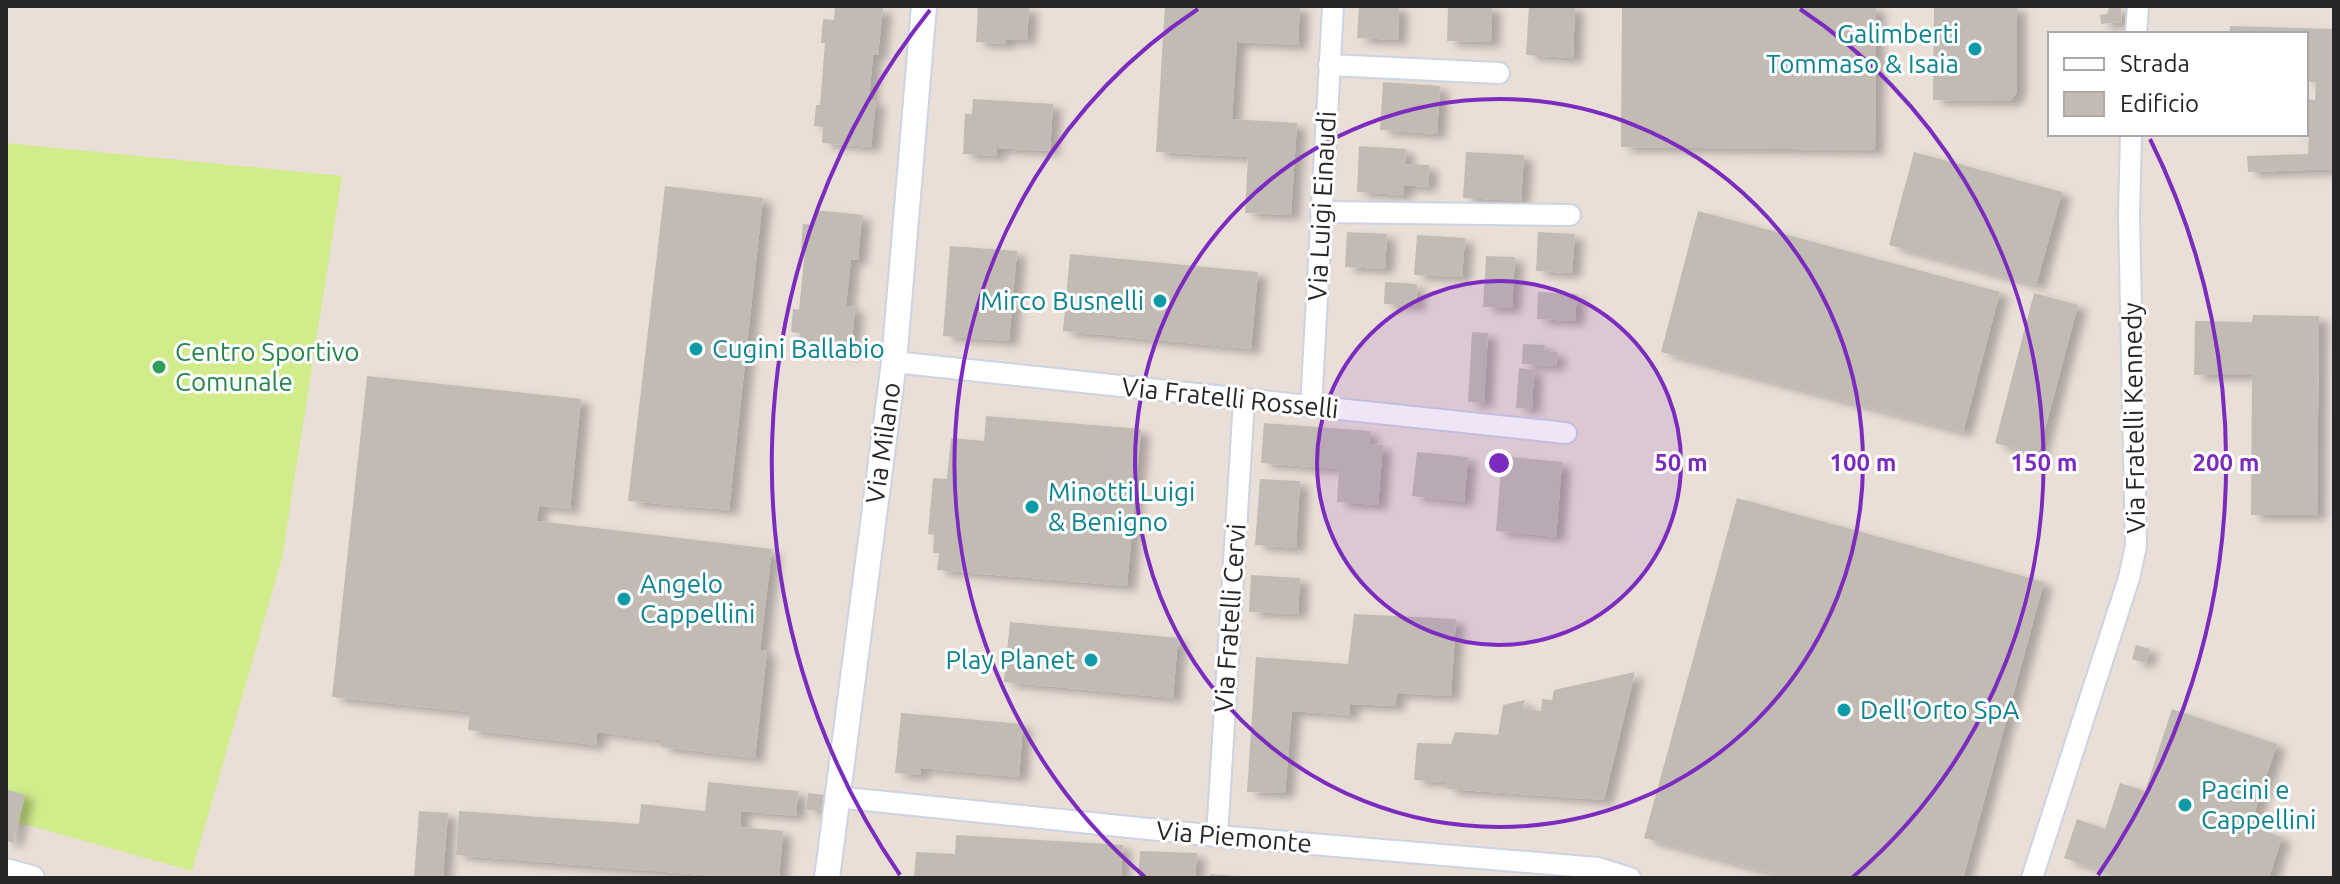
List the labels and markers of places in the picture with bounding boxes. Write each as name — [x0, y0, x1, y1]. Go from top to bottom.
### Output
place label: Galimberti Tommaso & Isaia — [1766, 19, 1959, 78]
marker: Galimberti Tommaso & Isaia — [1966, 40, 1984, 58]
place label: Mirco Busnelli — [980, 286, 1144, 315]
marker: Mirco Busnelli — [1151, 292, 1169, 310]
place label: Cugini Ballabio — [712, 334, 885, 363]
place label: Centro Sportivo Comunale — [175, 337, 360, 396]
marker: Cugini Ballabio — [687, 340, 705, 358]
marker: Centro Sportivo Comunale — [150, 358, 168, 376]
centre of rings — [1485, 449, 1513, 477]
place label: Minotti Luigi & Benigno — [1048, 477, 1195, 536]
marker: Minotti Luigi & Benigno — [1023, 498, 1041, 516]
place label: Angelo Cappellini — [640, 569, 755, 628]
marker: Angelo Cappellini — [615, 590, 633, 608]
place label: Play Planet — [946, 645, 1075, 674]
marker: Play Planet — [1082, 651, 1100, 669]
place label: Dell'Orto SpA — [1860, 695, 2019, 724]
marker: Dell'Orto SpA — [1835, 701, 1853, 719]
place label: Pacini e Cappellini — [2201, 775, 2316, 834]
marker: Pacini e Cappellini — [2176, 796, 2194, 814]

